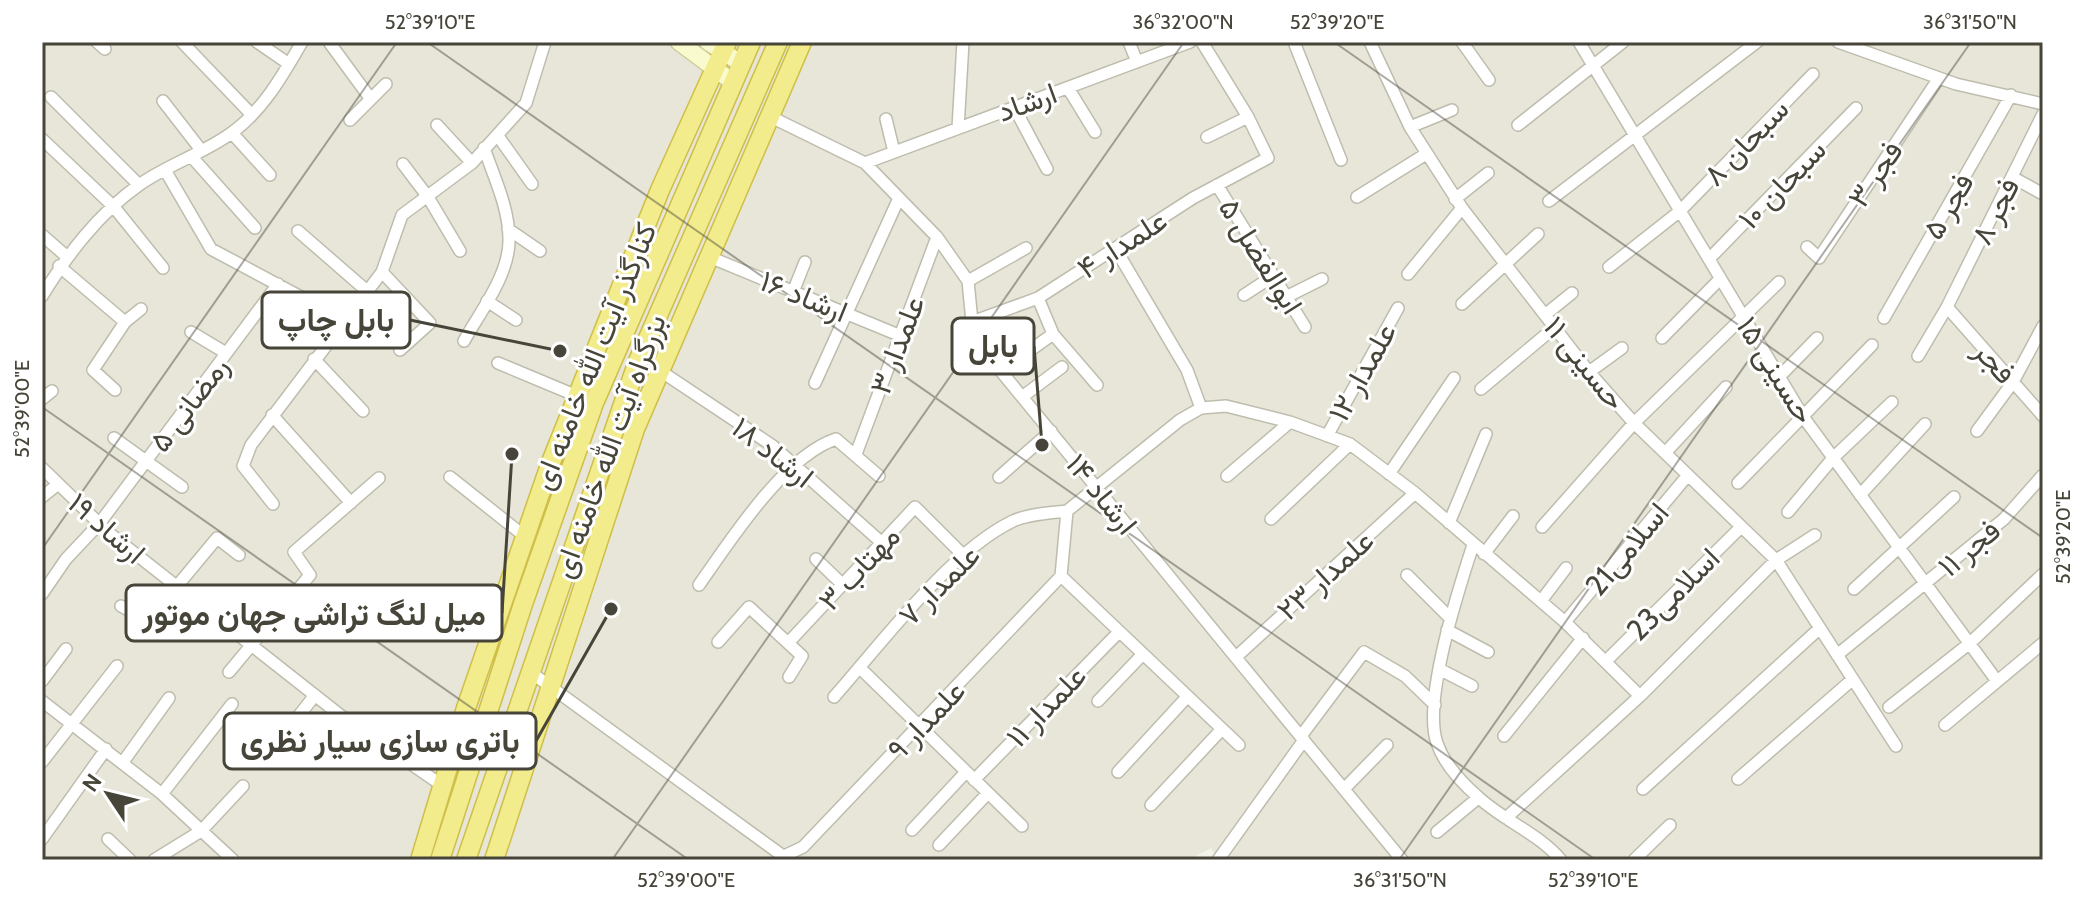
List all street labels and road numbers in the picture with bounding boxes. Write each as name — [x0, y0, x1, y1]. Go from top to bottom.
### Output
street label: ارشاد — [992, 74, 1062, 130]
street label: سبحان ۸ — [1695, 91, 1797, 193]
street label: سبحان ۱۰ — [1730, 131, 1834, 237]
street label: فجر ۳ — [1839, 134, 1911, 214]
street label: فجر ۵ — [1914, 166, 1982, 246]
street label: فجر ۸ — [1963, 171, 2027, 251]
street label: ابوالفضل ۵ — [1211, 191, 1311, 321]
street label: علمدار ۴ — [1070, 201, 1174, 287]
street label: کنارگذر آیت الله خامنه ای — [523, 217, 665, 495]
street label: ارشاد ۱۶ — [755, 262, 853, 330]
street label: علمدار ۳ — [861, 291, 933, 399]
street label: بزرگراه آیت الله خامنه ای — [544, 309, 674, 583]
street label: حسینی ۱۱ — [1536, 309, 1634, 417]
street label: حسینی ۱۵ — [1729, 310, 1823, 430]
street label: علمدار ۱۲ — [1320, 316, 1404, 428]
street label: فجر — [1965, 332, 2024, 391]
street label: رمضانی ۵ — [141, 349, 237, 459]
street label: ارشاد ۱۸ — [725, 409, 821, 495]
street label: ارشاد ۱۴ — [1058, 446, 1146, 542]
street label: ارشاد ۱۹ — [61, 484, 153, 572]
street label: اسلامی21 — [1577, 495, 1677, 603]
street label: فجر ۱۱ — [1930, 511, 2008, 585]
street label: مهتاب ۳ — [810, 518, 908, 618]
street label: علمدار ۲۳ — [1269, 522, 1381, 628]
street label: علمدار ۷ — [891, 537, 987, 633]
street label: اسلامی23 — [1619, 540, 1727, 648]
street label: علمدار ۱۱ — [998, 657, 1094, 755]
street label: علمدار ۹ — [879, 672, 973, 768]

